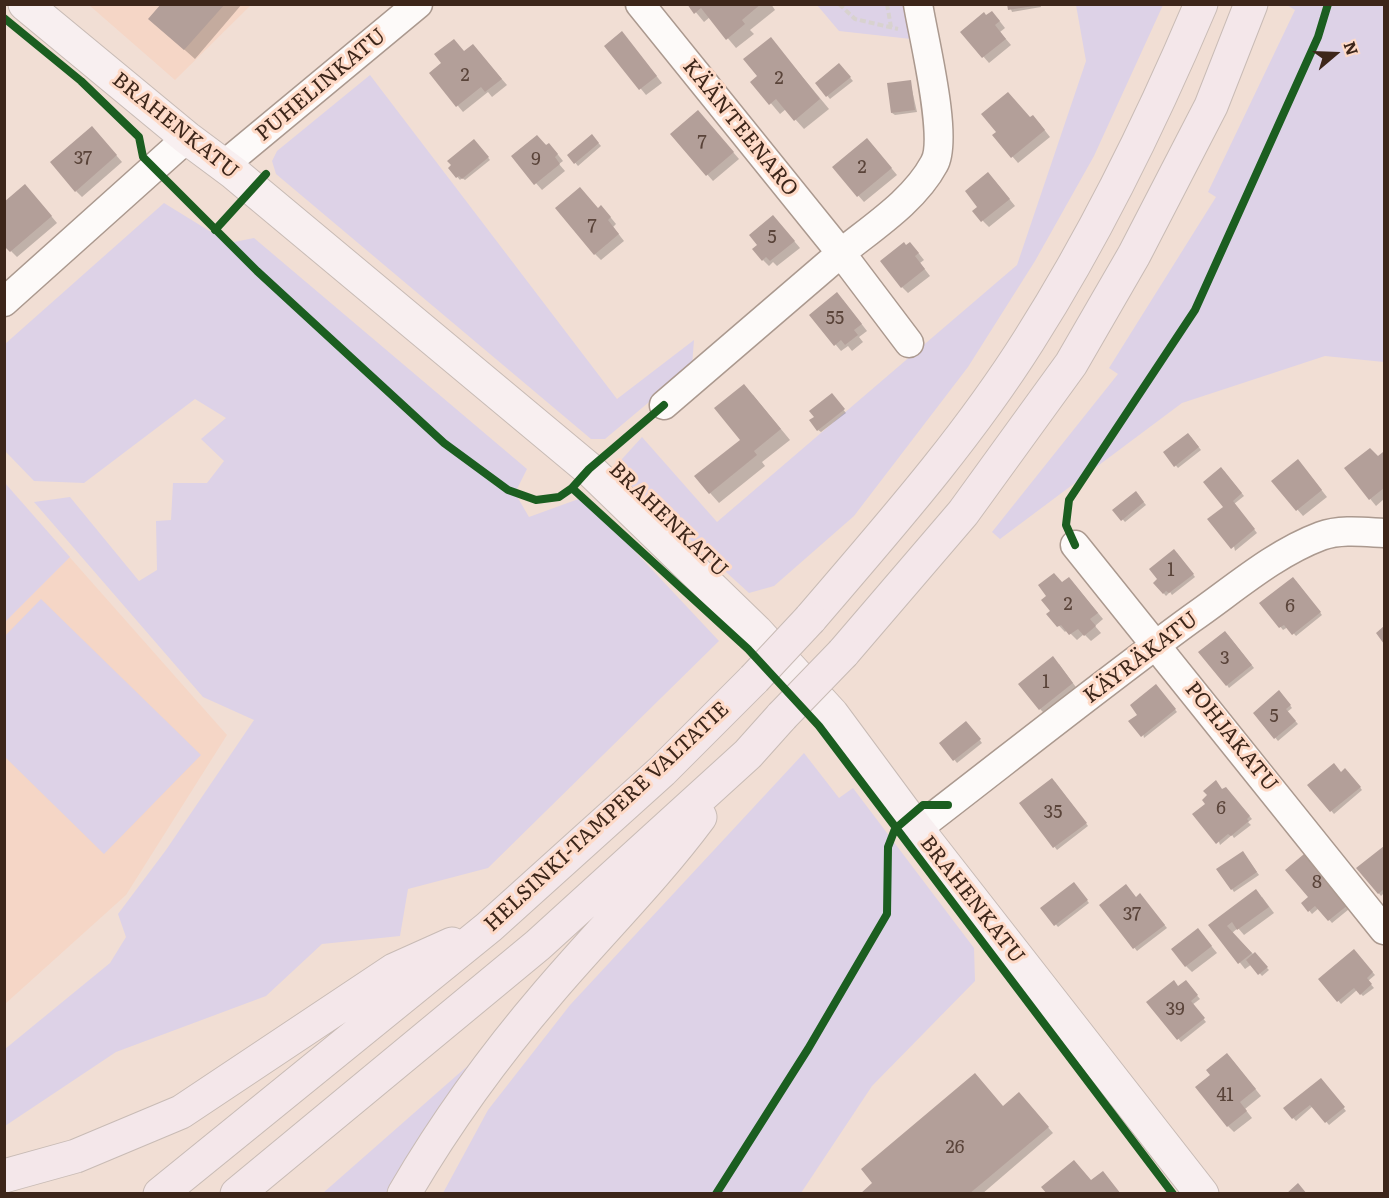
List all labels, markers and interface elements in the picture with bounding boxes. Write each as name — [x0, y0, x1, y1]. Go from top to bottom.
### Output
street label: PUHELINKATU — [251, 23, 391, 147]
north arrow — [1305, 24, 1365, 84]
text: N — [1338, 38, 1366, 58]
street label: KÄÄNTEENARO — [677, 54, 803, 202]
house number: 2 — [460, 65, 470, 87]
street label: BRAHENKATU — [107, 68, 243, 184]
house number: 2 — [774, 68, 784, 90]
house number: 7 — [697, 132, 707, 154]
house number: 37 — [74, 148, 92, 170]
house number: 9 — [531, 149, 541, 171]
house number: 2 — [857, 157, 867, 179]
house number: 7 — [587, 216, 597, 238]
house number: 5 — [767, 227, 777, 249]
house number: 55 — [826, 308, 844, 330]
street label: BRAHENKATU — [604, 457, 732, 583]
house number: 1 — [1167, 560, 1175, 582]
house number: 2 — [1063, 594, 1073, 616]
house number: 6 — [1285, 596, 1295, 618]
street label: KÄYRÄKATU — [1079, 607, 1203, 709]
house number: 3 — [1220, 648, 1230, 670]
house number: 1 — [1042, 672, 1050, 694]
street label: POHJAKATU — [1179, 677, 1283, 797]
street label: HELSINKI-TAMPERE VALTATIE — [479, 697, 735, 937]
house number: 5 — [1269, 706, 1279, 728]
house number: 6 — [1216, 798, 1226, 820]
house number: 35 — [1044, 802, 1062, 824]
street label: BRAHENKATU — [914, 831, 1030, 969]
house number: 8 — [1312, 872, 1322, 894]
house number: 37 — [1123, 904, 1141, 926]
house number: 39 — [1165, 999, 1185, 1021]
house number: 41 — [1216, 1085, 1234, 1107]
house number: 26 — [946, 1137, 964, 1159]

